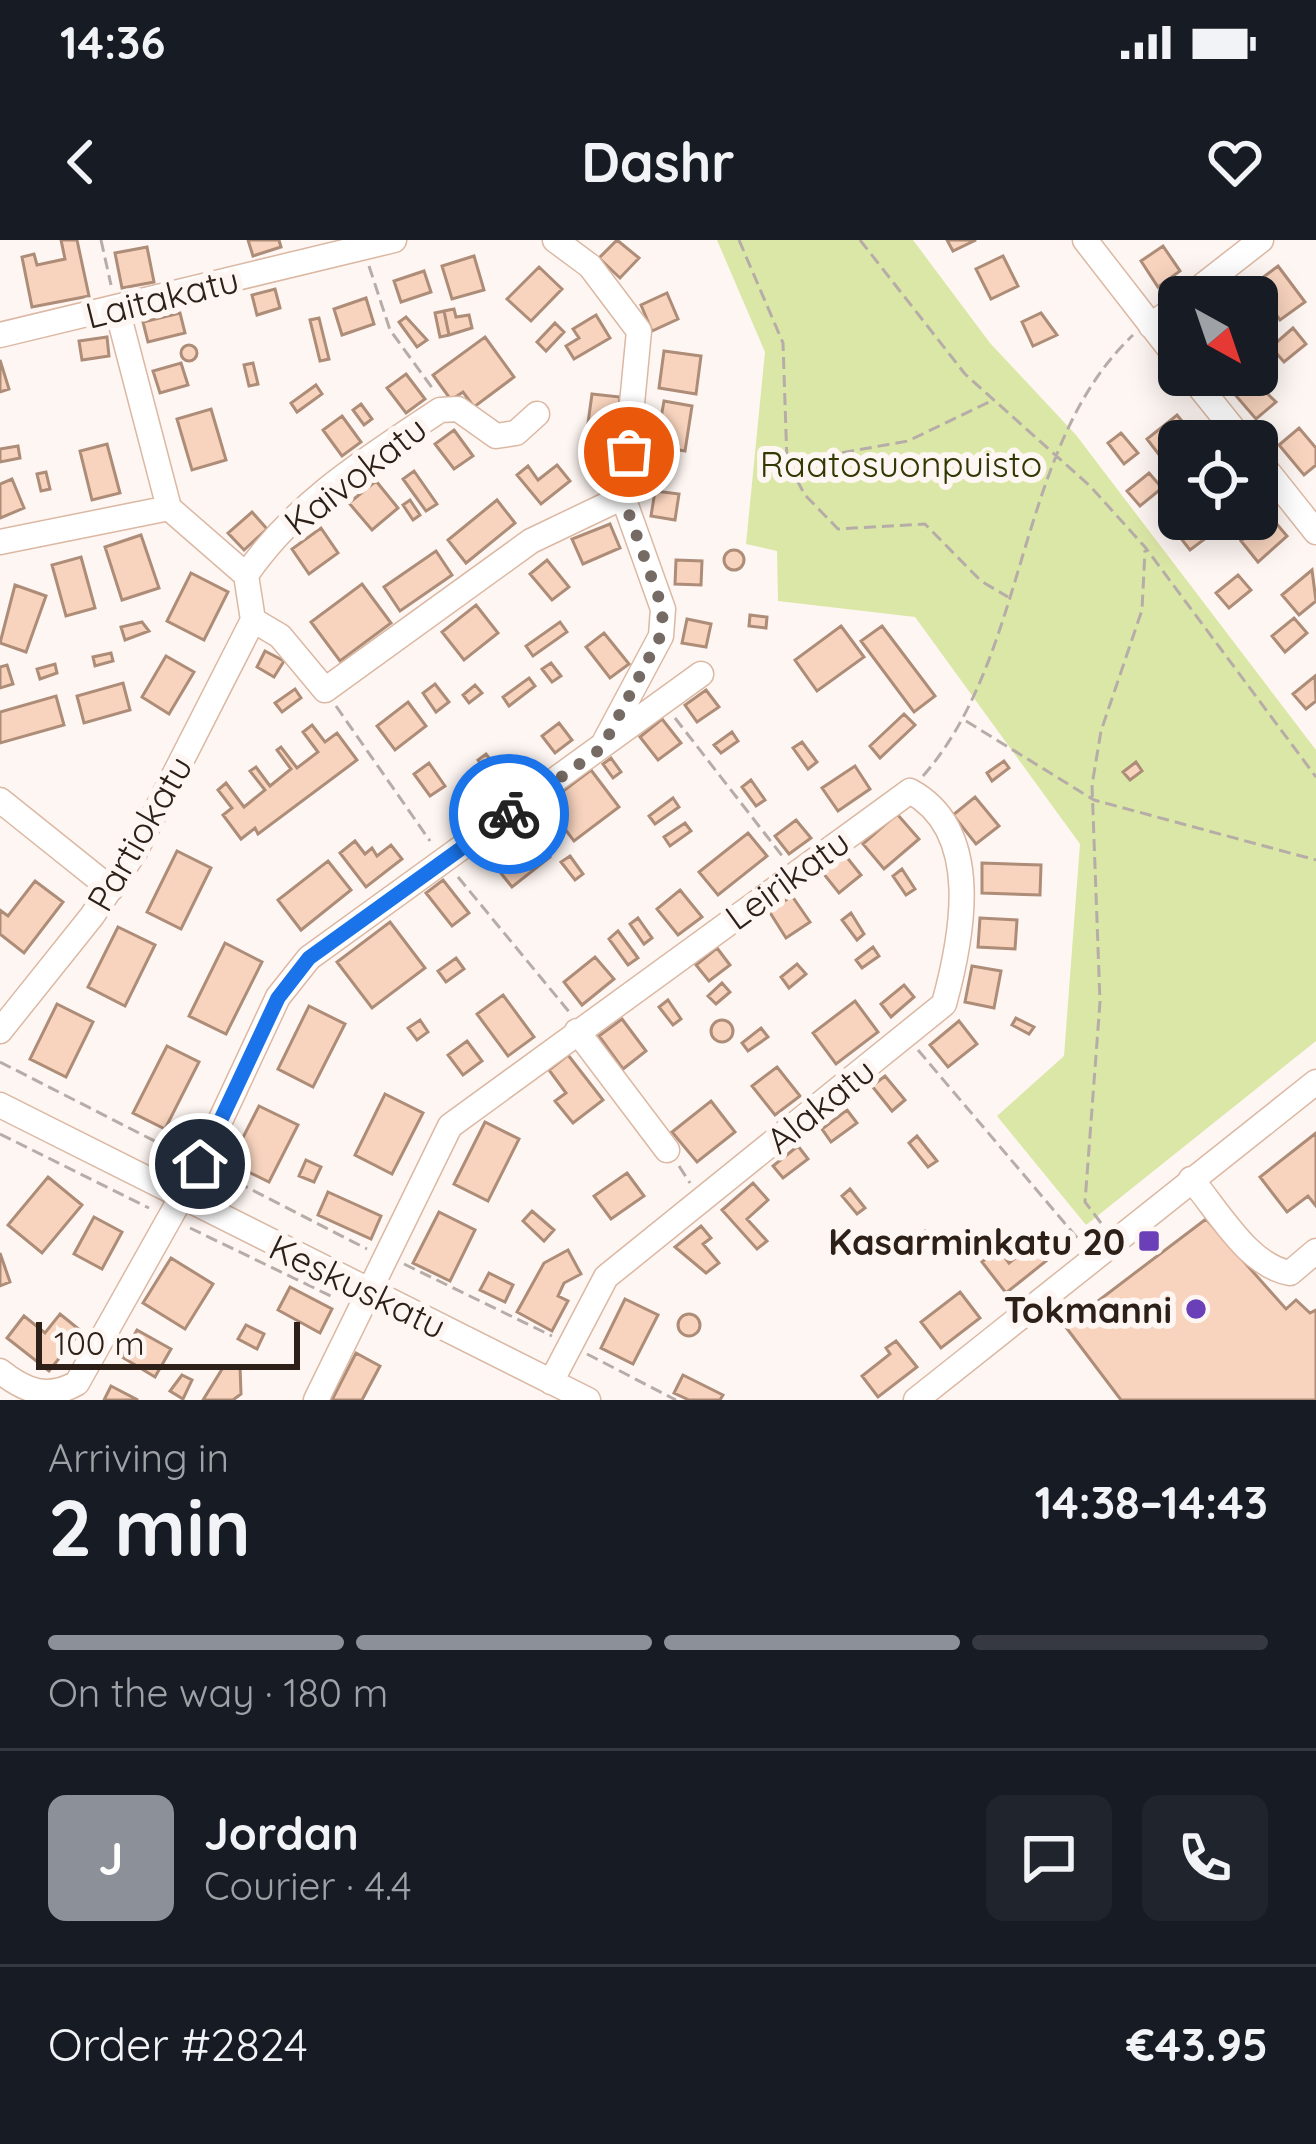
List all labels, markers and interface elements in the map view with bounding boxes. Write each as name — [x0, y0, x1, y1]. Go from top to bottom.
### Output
text: 14:36 — [60, 14, 165, 70]
text: Dashr — [581, 128, 735, 196]
icon: back — [48, 129, 114, 195]
icon: heart — [1202, 129, 1268, 195]
street label: Laitakatu — [81, 256, 243, 338]
north arrow — [1158, 276, 1278, 396]
map controls — [1158, 276, 1278, 540]
pin — [578, 401, 680, 503]
street label: Kaivokatu — [275, 406, 435, 544]
icon: bag — [596, 419, 662, 485]
button: locate — [1158, 420, 1278, 540]
park label: Raatosuonpuisto — [760, 441, 1042, 486]
street label: Partiokatu — [76, 747, 202, 919]
courier — [449, 754, 569, 874]
icon: bike — [476, 781, 542, 847]
street label: Leirikatu — [716, 819, 858, 939]
street label: Alakatu — [756, 1048, 884, 1162]
pin — [149, 1113, 251, 1215]
icon: home — [167, 1131, 233, 1197]
place label: Kasarminkatu 20 — [828, 1219, 1125, 1264]
street label: Keskuskatu — [262, 1224, 454, 1348]
marker: Kasarminkatu 20 — [1136, 1228, 1162, 1254]
place label: Tokmanni — [1004, 1287, 1172, 1332]
marker: Tokmanni — [1183, 1296, 1209, 1322]
scale bar — [36, 1316, 300, 1369]
text: 100 m — [54, 1322, 145, 1363]
text: Arriving in — [48, 1433, 229, 1482]
text: 14:38–14:43 — [1035, 1474, 1268, 1530]
text: 2 min — [48, 1478, 251, 1576]
text: On the way · 180 m — [48, 1668, 388, 1717]
button: chat — [986, 1795, 1112, 1921]
button: phone — [1142, 1795, 1268, 1921]
text: Jordan — [204, 1805, 359, 1861]
text: J — [99, 1830, 123, 1886]
text: Courier · 4.4 — [204, 1861, 412, 1910]
text: Order #2824 — [48, 2016, 308, 2072]
text: €43.95 — [1126, 2016, 1268, 2072]

